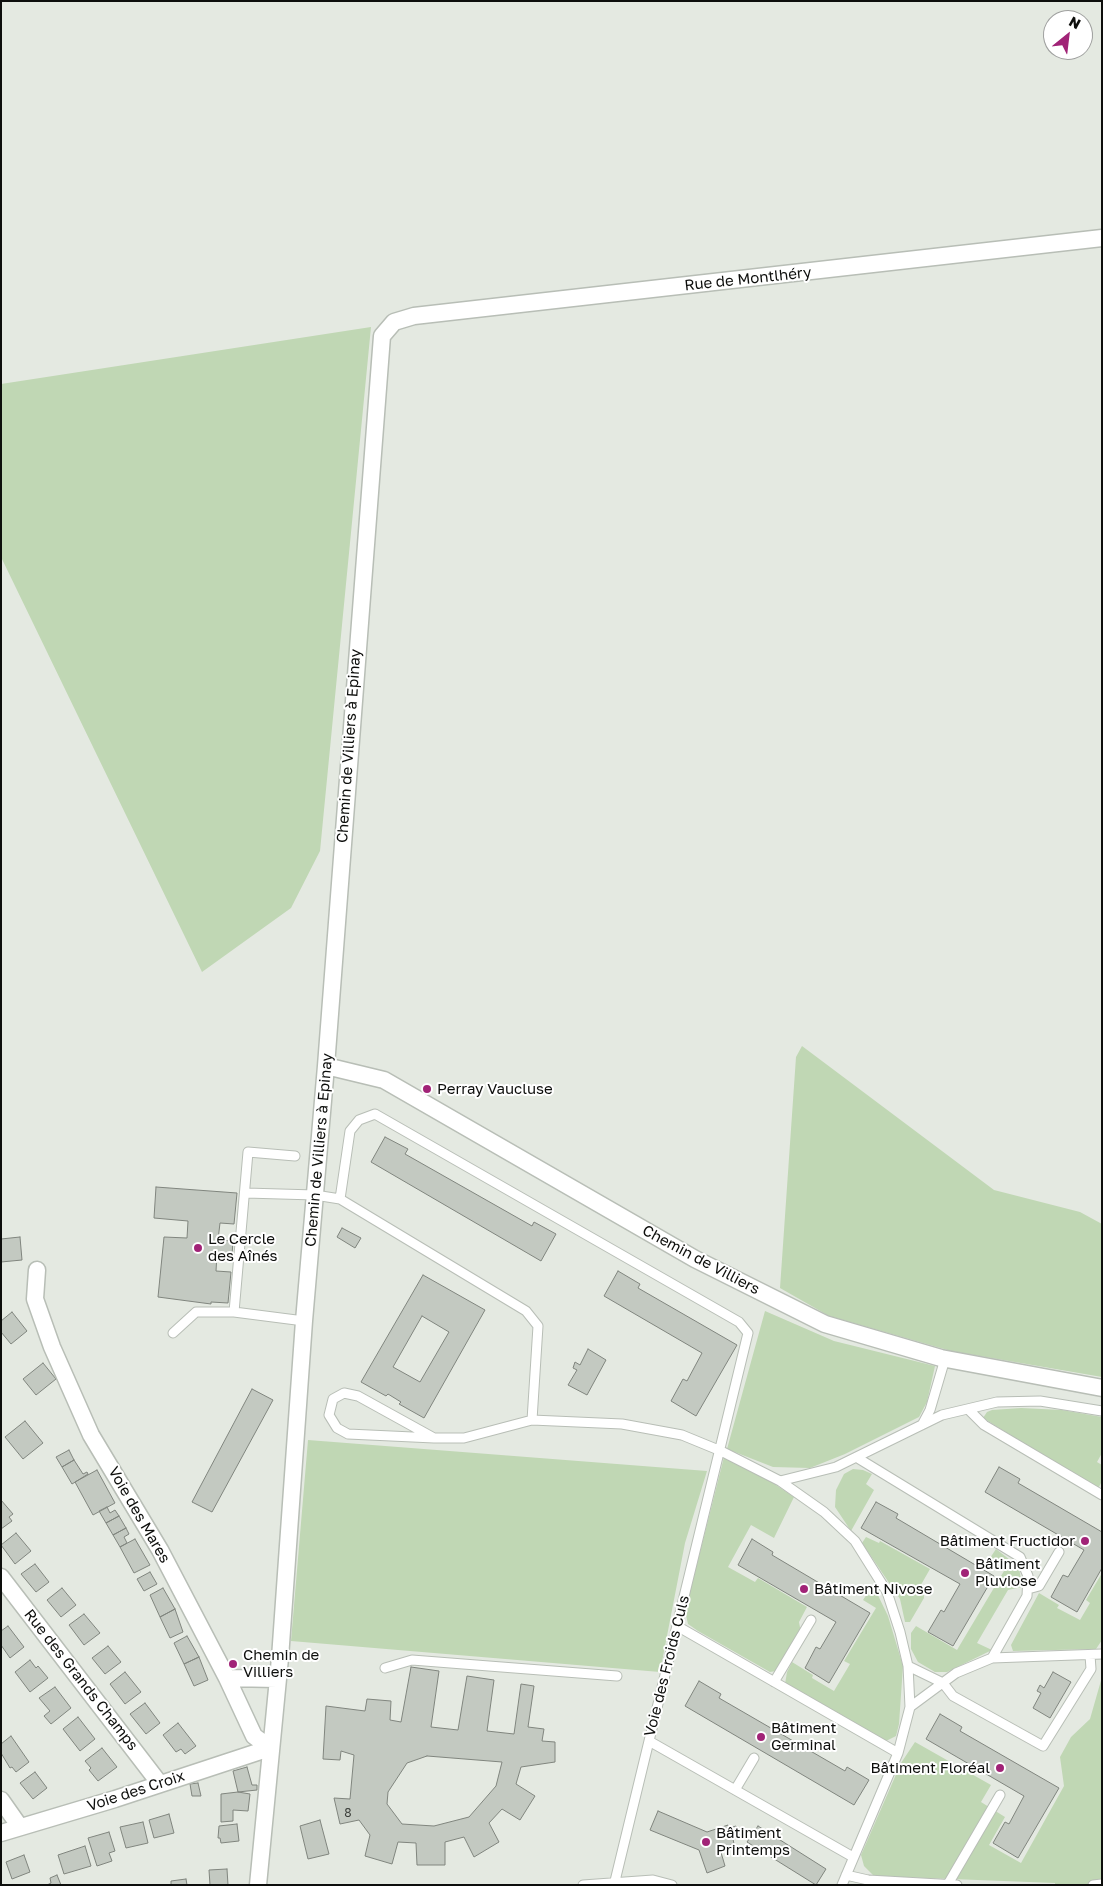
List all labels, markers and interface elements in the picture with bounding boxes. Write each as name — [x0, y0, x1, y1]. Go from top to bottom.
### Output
north arrow — [1043, 10, 1093, 60]
text: N — [1066, 12, 1084, 32]
street label: Rue de Montlhéry — [684, 263, 812, 295]
street label: Chemin de Villiers à Epinay — [333, 648, 365, 844]
street label: Chemin de Villiers à Epinay — [302, 1052, 336, 1248]
place label: Perray Vaucluse — [437, 1080, 553, 1098]
marker: Perray Vaucluse — [421, 1083, 433, 1095]
street label: Chemin de Villiers — [639, 1221, 763, 1299]
place label: Le Cercle des Aînés — [208, 1230, 278, 1265]
marker: Le Cercle des Aînés — [192, 1242, 204, 1254]
street label: Voie des Mares — [104, 1464, 174, 1566]
place label: Bâtiment Fructidor — [940, 1532, 1075, 1550]
marker: Bâtiment Fructidor — [1079, 1535, 1091, 1547]
place label: Bâtiment Pluviose — [975, 1555, 1040, 1590]
marker: Bâtiment Pluviose — [959, 1567, 971, 1579]
place label: Bâtiment Nivose — [814, 1580, 932, 1598]
marker: Bâtiment Nivose — [798, 1583, 810, 1595]
street label: Voie des Froids Culs — [641, 1594, 693, 1738]
street label: Rue des Grands Champs — [20, 1606, 142, 1754]
place label: Chemin de Villiers — [243, 1646, 319, 1681]
marker: Chemin de Villiers — [227, 1658, 239, 1670]
place label: Bâtiment Germinal — [771, 1719, 836, 1754]
marker: Bâtiment Germinal — [755, 1731, 767, 1743]
place label: Bâtiment Floréal — [871, 1759, 990, 1777]
marker: Bâtiment Floréal — [994, 1762, 1006, 1774]
street label: Voie des Croix — [85, 1767, 187, 1815]
house number: 8 — [344, 1806, 352, 1820]
place label: Bâtiment Printemps — [716, 1824, 790, 1859]
marker: Bâtiment Printemps — [700, 1836, 712, 1848]

